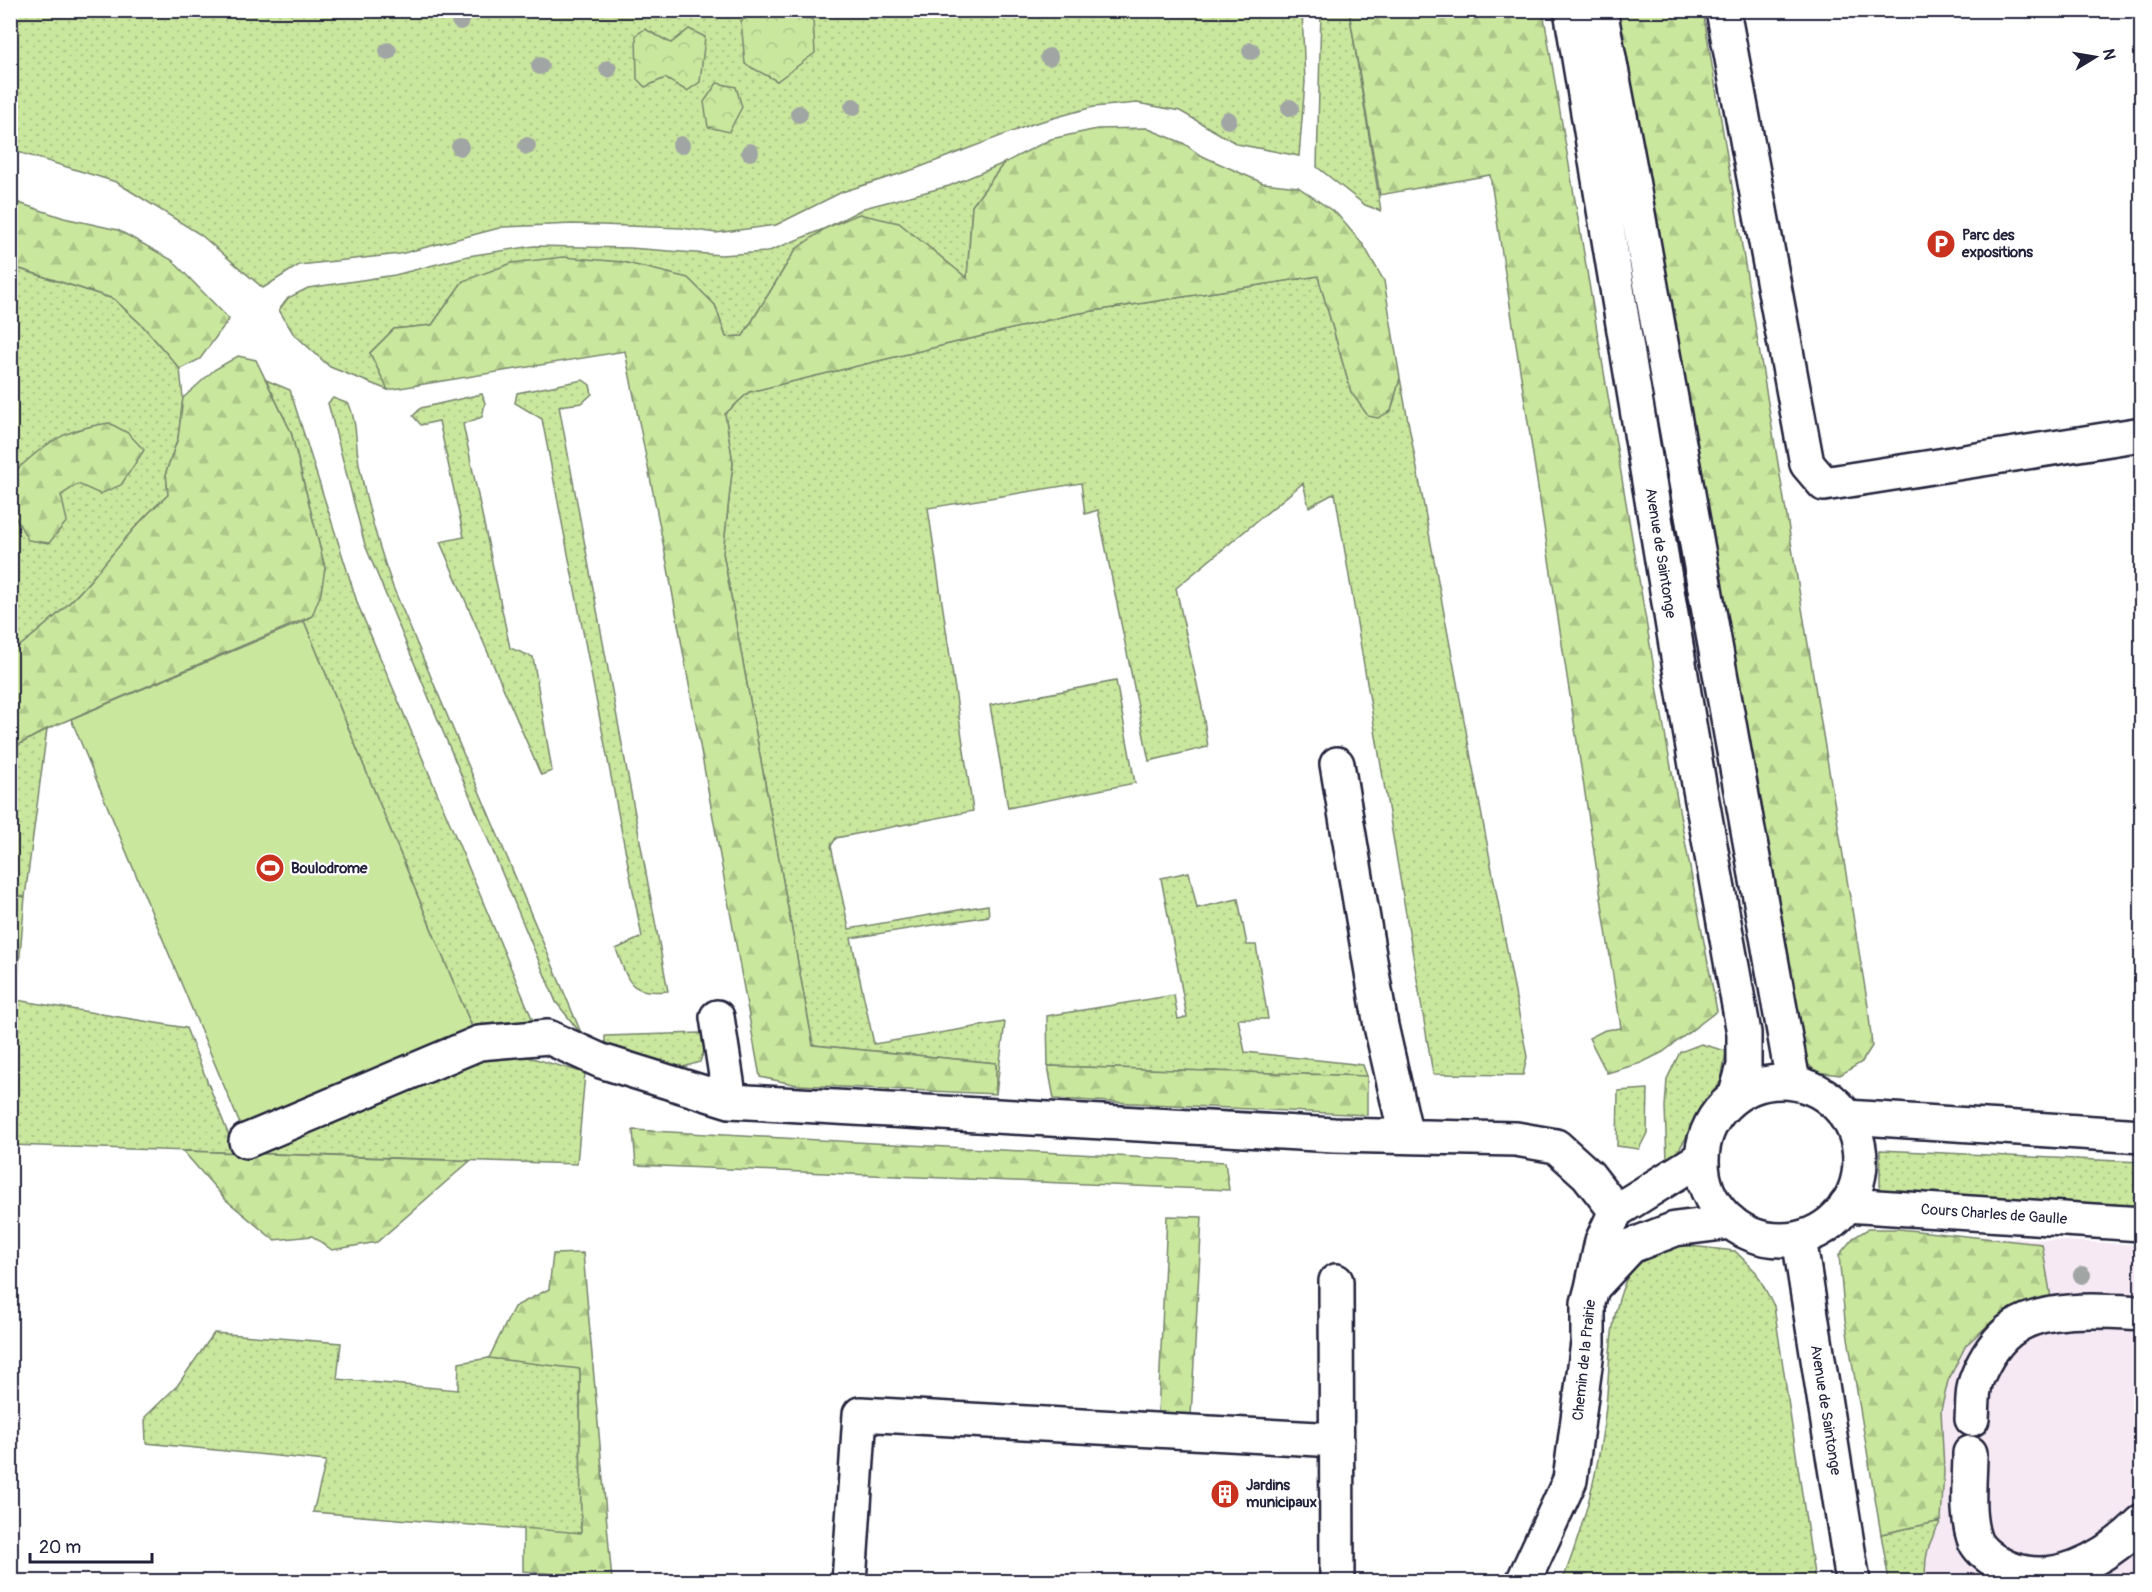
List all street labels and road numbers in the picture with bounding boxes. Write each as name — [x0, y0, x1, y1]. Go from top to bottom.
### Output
street label: Avenue de Saintonge — [1641, 487, 1680, 620]
street label: Cours Charles de Gaulle — [1920, 1200, 2068, 1229]
street label: Chemin de la Prairie — [1569, 1298, 1600, 1421]
street label: Avenue de Saintonge — [1806, 1344, 1845, 1477]

